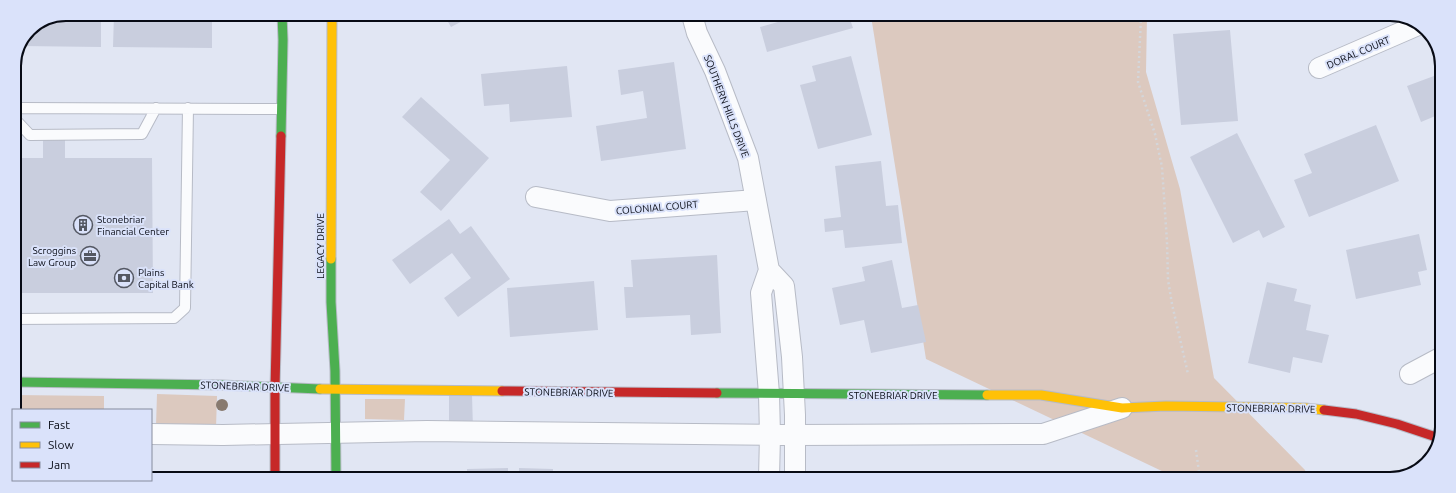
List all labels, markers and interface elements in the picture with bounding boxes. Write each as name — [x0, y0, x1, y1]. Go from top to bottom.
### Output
street label: DORAL COURT — [1325, 34, 1392, 71]
street label: SOUTHERN HILLS DRIVE — [702, 53, 751, 159]
street label: COLONIAL COURT — [616, 198, 699, 217]
street label: LEGACY DRIVE — [315, 213, 326, 279]
building icon: Stonebriar Financial Center — [72, 214, 94, 236]
place label: Stonebriar Financial Center — [97, 214, 169, 237]
place label: Scroggins Law Group — [28, 245, 76, 268]
office icon: Scroggins Law Group — [79, 245, 101, 267]
bank icon: Plains Capital Bank — [113, 267, 135, 289]
place label: Plains Capital Bank — [138, 267, 194, 290]
street label: STONEBRIAR DRIVE — [200, 379, 290, 394]
street label: STONEBRIAR DRIVE — [524, 386, 614, 399]
street label: STONEBRIAR DRIVE — [848, 390, 938, 401]
street label: STONEBRIAR DRIVE — [1226, 402, 1316, 415]
legend — [12, 409, 152, 481]
text: Fast — [48, 418, 70, 431]
text: Slow — [48, 438, 74, 451]
text: Jam — [48, 458, 70, 471]

